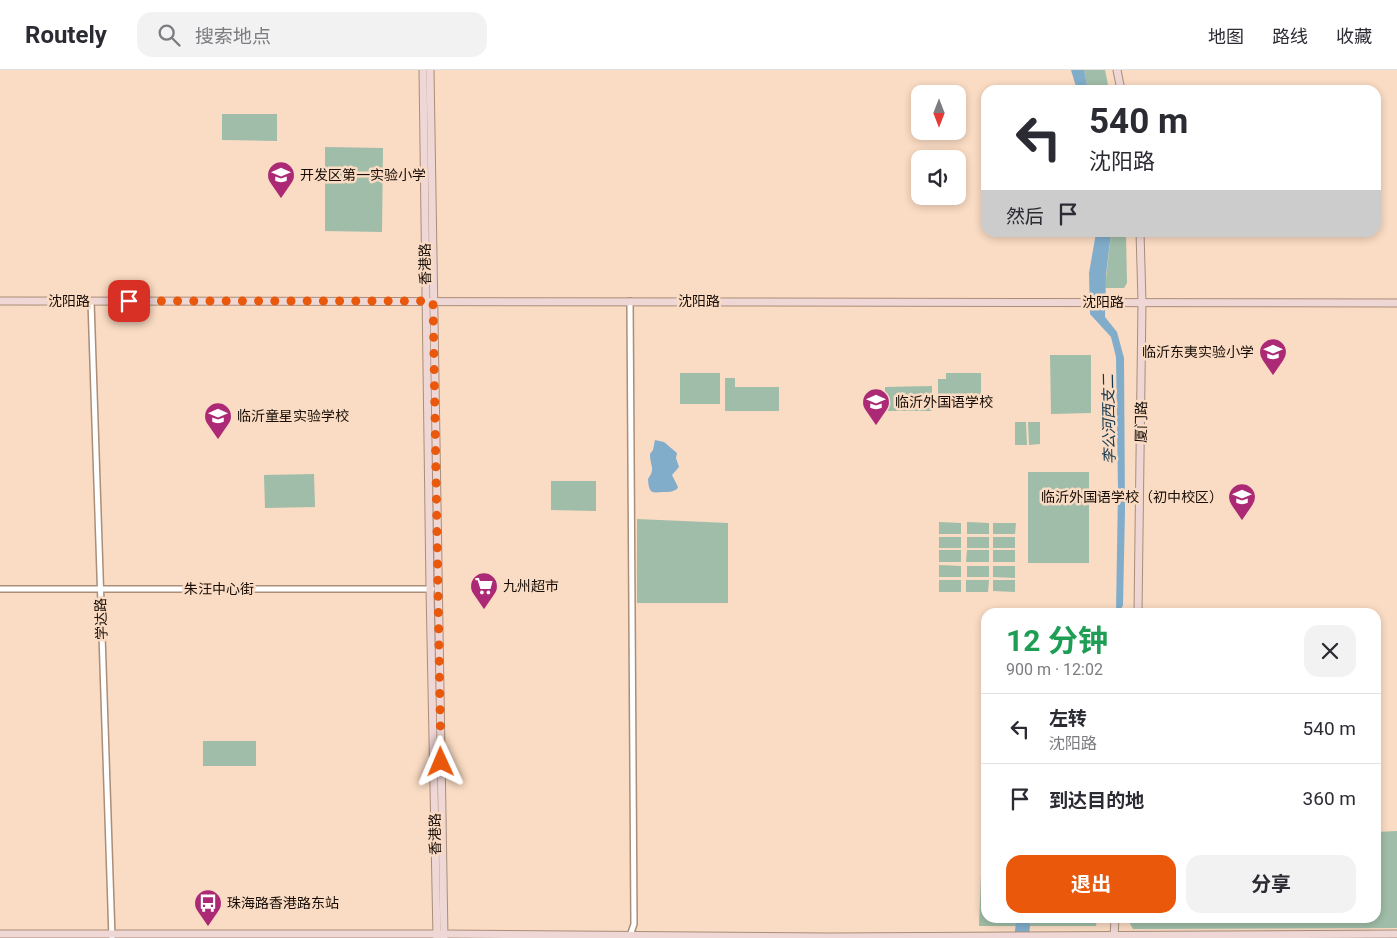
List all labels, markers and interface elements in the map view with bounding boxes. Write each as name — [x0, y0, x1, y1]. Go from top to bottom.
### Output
search box — [137, 12, 487, 57]
text: Routely — [25, 21, 107, 49]
icon: search — [155, 21, 183, 49]
text: 搜索地点 — [195, 25, 271, 48]
text: 地图 — [1208, 26, 1244, 47]
text: 路线 — [1272, 26, 1308, 47]
text: 收藏 — [1336, 26, 1372, 47]
north arrow — [911, 85, 966, 140]
map controls — [911, 85, 966, 205]
text: 540 m — [1089, 101, 1188, 142]
icon: left — [1006, 105, 1071, 170]
text: 沈阳路 — [1089, 149, 1155, 174]
button: sound — [911, 150, 966, 205]
school or university icon: 开发区第一实验小学 — [266, 160, 296, 199]
place label: 开发区第一实验小学 — [300, 167, 426, 183]
icon: arrive — [1054, 200, 1082, 228]
text: 然后 — [1006, 205, 1044, 228]
street label: 香港路 — [417, 243, 433, 285]
pin — [108, 280, 150, 322]
icon: arrive — [115, 287, 143, 315]
street label: 沈阳路 — [48, 293, 90, 309]
street label: 沈阳路 — [678, 293, 720, 309]
street label: 沈阳路 — [1082, 294, 1124, 310]
school or university icon: 临沂东夷实验小学 — [1258, 337, 1288, 376]
place label: 临沂东夷实验小学 — [1142, 344, 1254, 360]
water label: 李公河西支二 — [1099, 373, 1119, 464]
school or university icon: 临沂外国语学校 — [861, 387, 891, 426]
place label: 临沂外国语学校 — [895, 394, 993, 410]
school or university icon: 临沂童星实验学校 — [203, 401, 233, 440]
street label: 厦门路 — [1133, 401, 1149, 443]
place label: 临沂童星实验学校 — [237, 408, 349, 424]
school or university icon: 临沂外国语学校（初中校区） — [1227, 482, 1257, 521]
place label: 临沂外国语学校（初中校区） — [1041, 489, 1223, 505]
supermarket icon: 九州超市 — [469, 571, 499, 610]
place label: 九州超市 — [503, 578, 559, 594]
street label: 朱汪中心街 — [184, 581, 254, 597]
street label: 学达路 — [92, 598, 110, 640]
text: 12 分钟 — [1006, 623, 1108, 658]
button: close — [1304, 625, 1356, 677]
text: 900 m · 12:02 — [1006, 660, 1103, 679]
text: 左转 — [1049, 707, 1087, 730]
icon: left — [1006, 715, 1034, 743]
text: 540 m — [1303, 717, 1356, 740]
text: 沈阳路 — [1049, 734, 1097, 753]
position arrow — [414, 735, 466, 787]
icon: arrive — [1006, 785, 1034, 813]
text: 360 m — [1303, 787, 1356, 810]
text: 到达目的地 — [1049, 789, 1144, 812]
street label: 香港路 — [427, 813, 443, 855]
button: 退出 — [1006, 855, 1176, 913]
button: 分享 — [1186, 855, 1356, 913]
bus stop icon: 珠海路香港路东站 — [193, 888, 223, 927]
place label: 珠海路香港路东站 — [227, 895, 339, 911]

